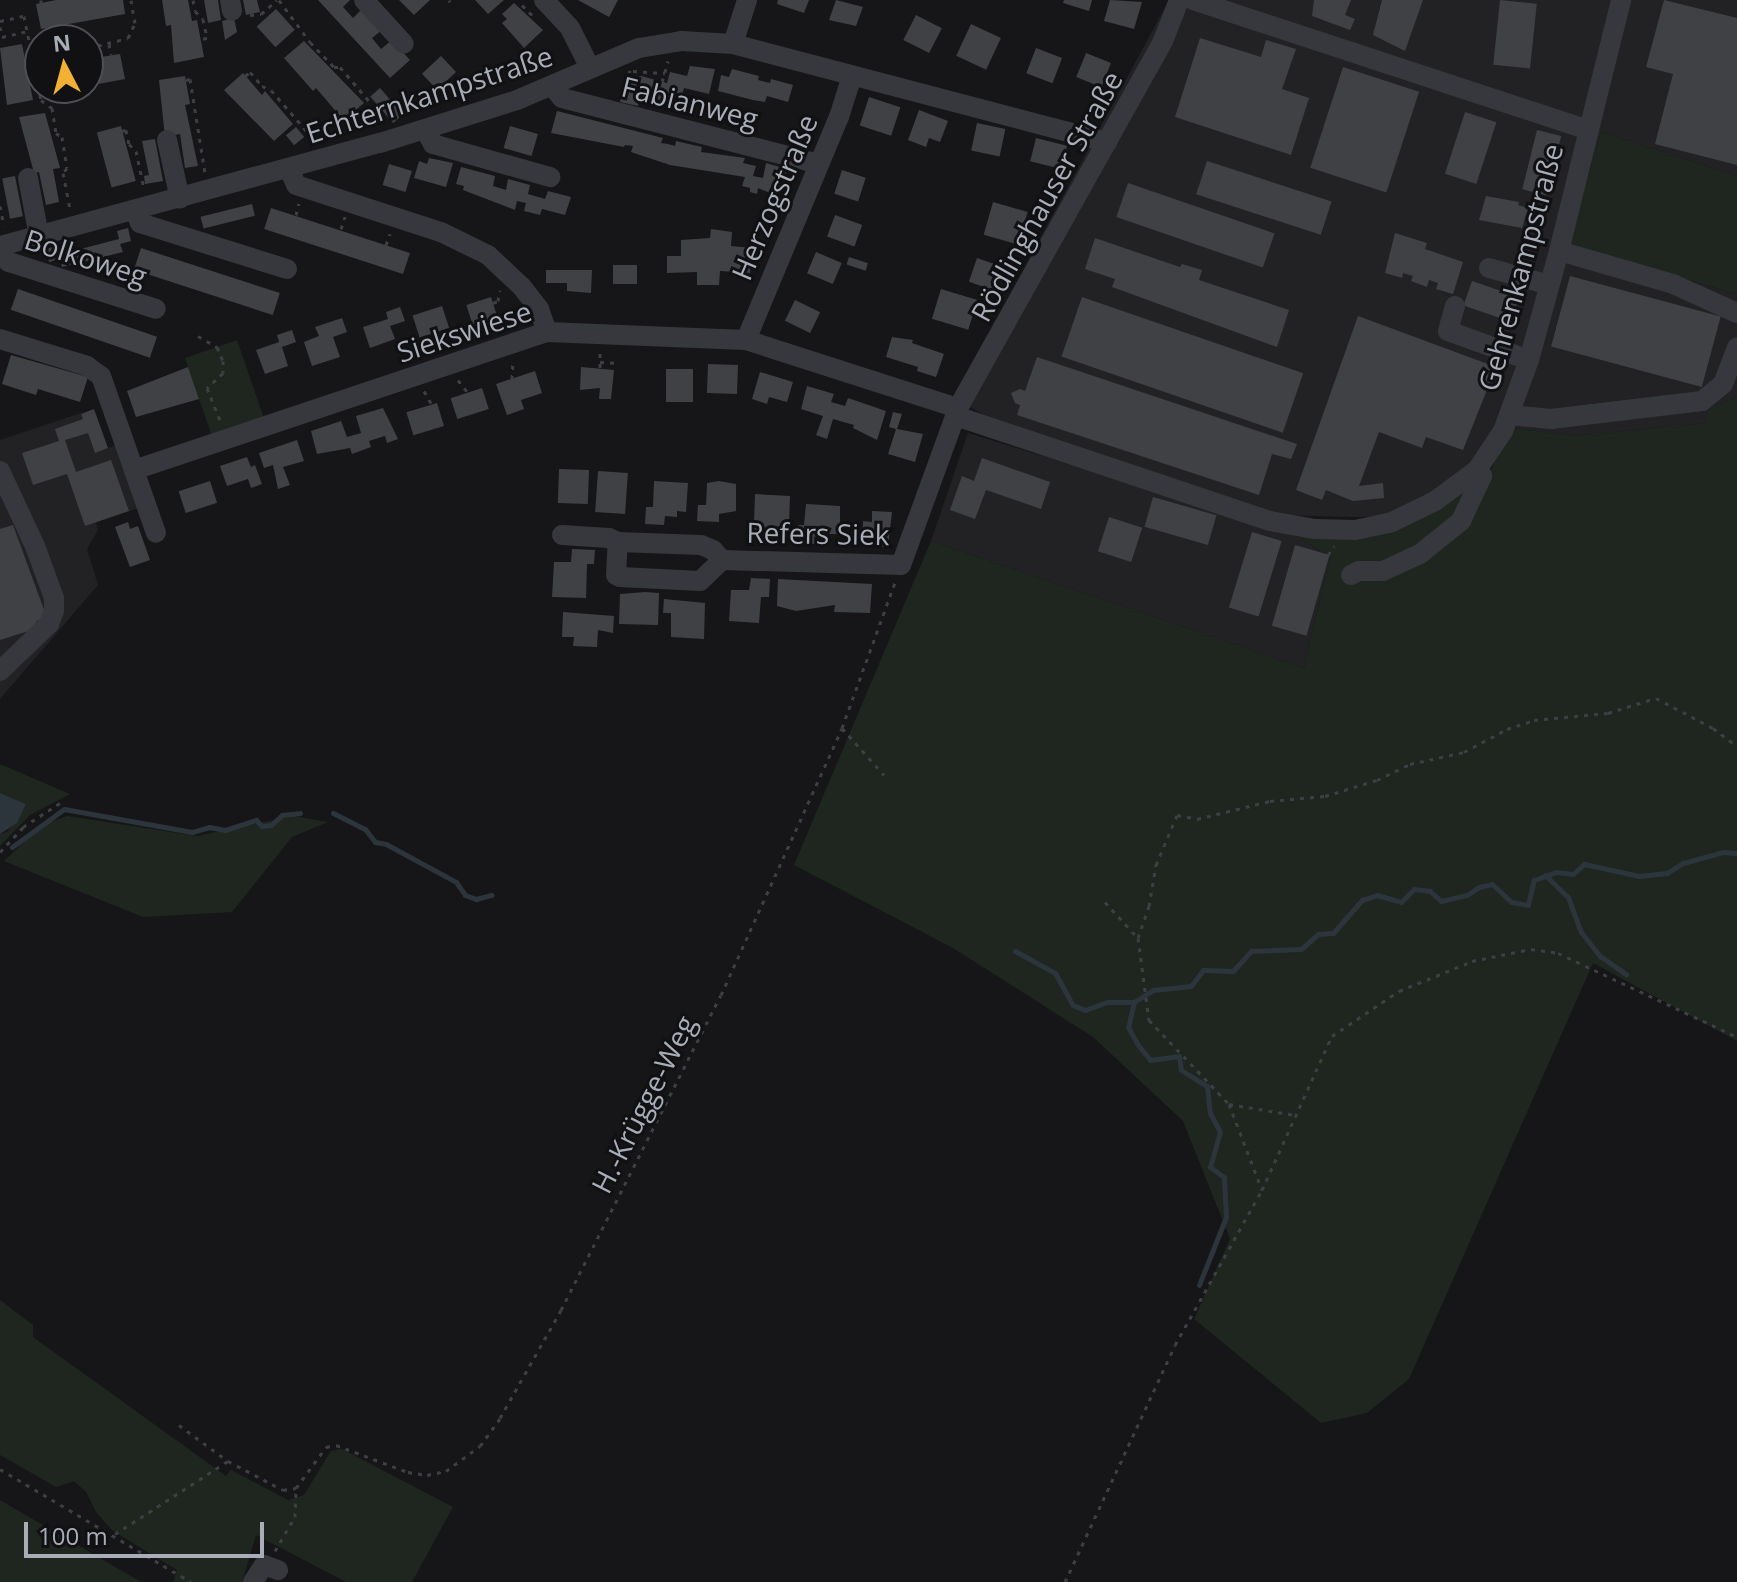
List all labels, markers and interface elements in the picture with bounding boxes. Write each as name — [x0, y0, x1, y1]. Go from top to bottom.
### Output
north arrow — [24, 24, 104, 104]
text: N — [51, 26, 72, 58]
street label: Echternkampstraße — [301, 38, 557, 150]
street label: Rödlinghauser Straße — [963, 65, 1129, 327]
street label: Fabianweg — [618, 69, 762, 135]
street label: Herzogstraße — [724, 109, 824, 285]
street label: Gehrenkampstraße — [1471, 140, 1569, 394]
street label: Bolkoweg — [21, 222, 151, 292]
street label: Siekswiese — [392, 293, 536, 369]
street label: Refers Siek — [746, 515, 890, 551]
street label: H.-Krügge-Weg — [584, 1010, 702, 1198]
scale bar — [28, 1506, 268, 1556]
text: 100 m — [38, 1519, 108, 1552]

